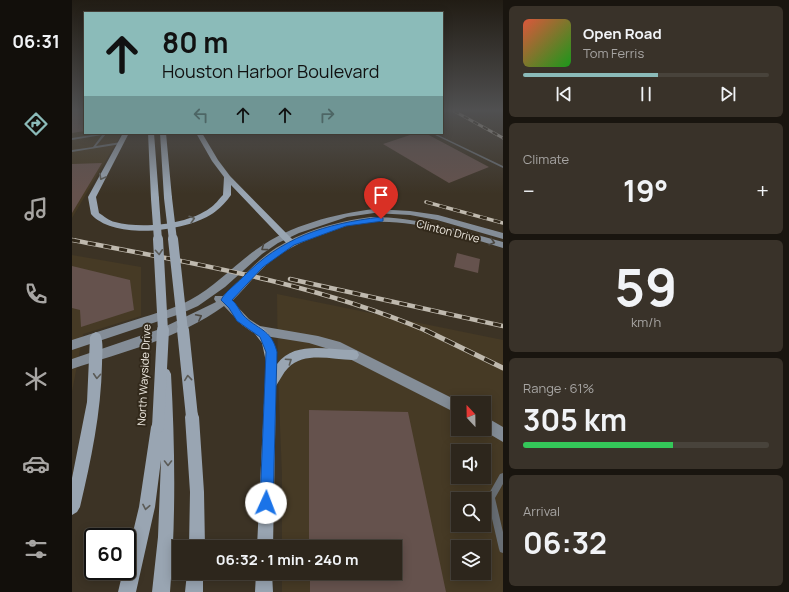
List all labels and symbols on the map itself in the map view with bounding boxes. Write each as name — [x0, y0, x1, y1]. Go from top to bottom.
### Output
one-way arrow — [100, 173, 107, 180]
pin — [364, 178, 398, 219]
one-way arrow — [188, 215, 195, 224]
street label: Clinton Drive — [415, 215, 482, 246]
one-way arrow — [488, 237, 495, 246]
one-way arrow — [262, 243, 269, 250]
one-way arrow — [154, 249, 163, 255]
one-way arrow — [195, 314, 202, 321]
street label: North Wayside Drive — [133, 323, 154, 426]
one-way arrow — [285, 358, 292, 366]
one-way arrow — [92, 373, 101, 379]
one-way arrow — [184, 375, 193, 381]
north arrow — [451, 396, 491, 436]
one-way arrow — [164, 460, 172, 466]
position arrow — [245, 482, 287, 524]
one-way arrow — [143, 504, 151, 510]
speed limit sign: 60 — [84, 528, 136, 580]

